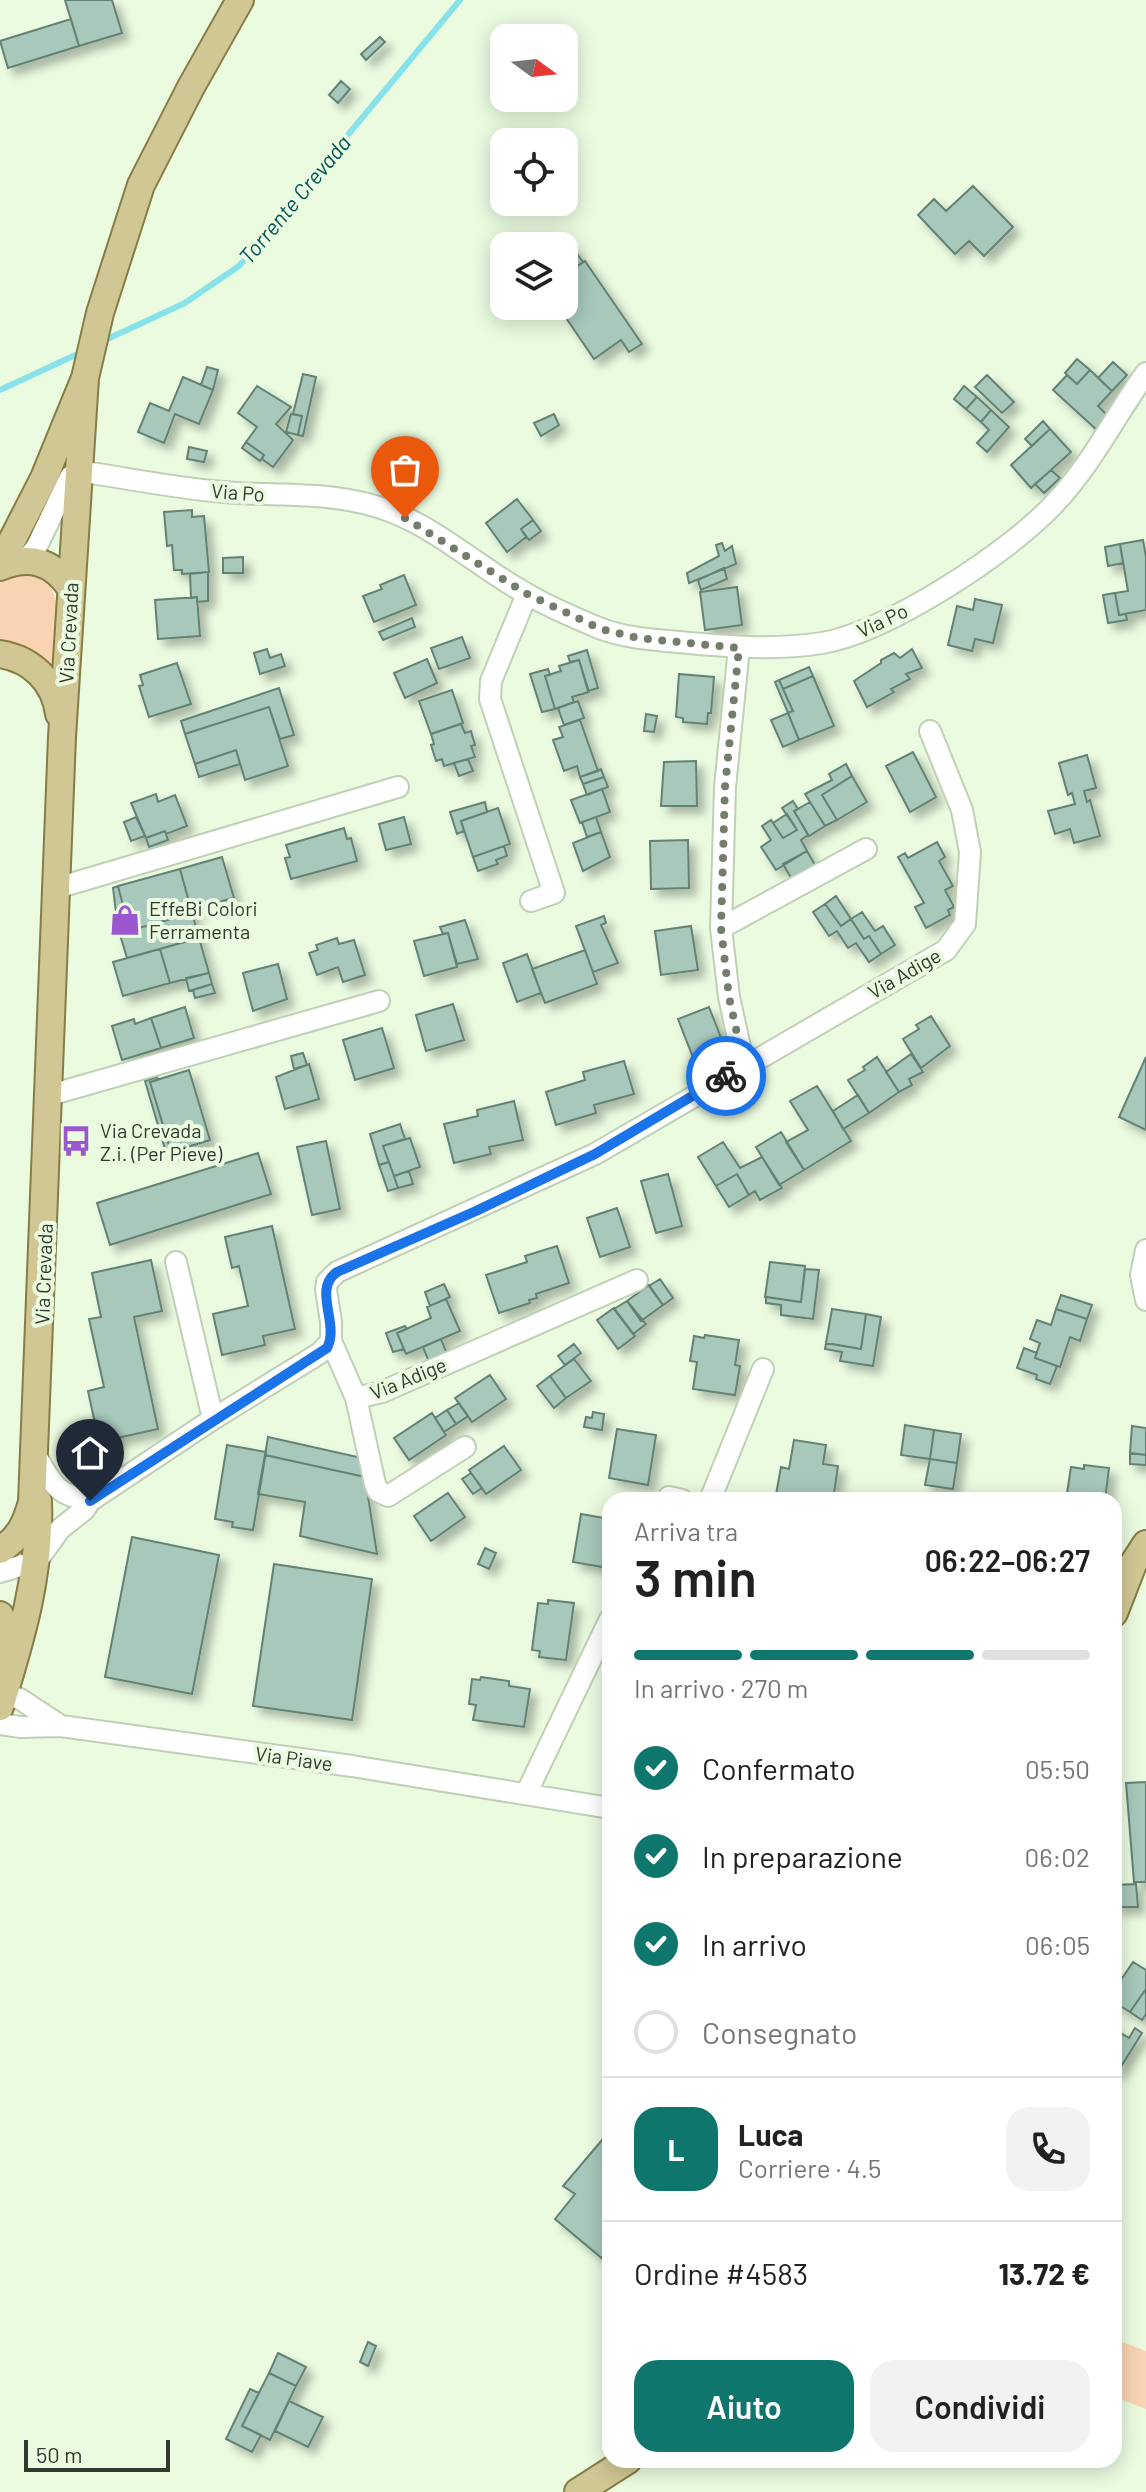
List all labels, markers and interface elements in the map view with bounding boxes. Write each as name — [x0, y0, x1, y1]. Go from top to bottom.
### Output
north arrow — [490, 24, 578, 112]
map controls — [490, 24, 578, 320]
button: locate — [490, 128, 578, 216]
water label: Torrente Crevada — [233, 129, 355, 269]
button: layers — [490, 232, 578, 320]
pin — [371, 436, 439, 518]
icon: bag — [383, 448, 427, 492]
street label: Via Po — [210, 478, 266, 506]
street label: Via Crevada — [53, 582, 83, 684]
street label: Via Po — [853, 598, 911, 642]
place label: EffeBi Colori Ferramenta — [149, 896, 258, 943]
shop icon: EffeBi Colori Ferramenta — [108, 903, 142, 937]
street label: Via Adige — [863, 943, 945, 1003]
courier — [686, 1036, 766, 1116]
icon: bike — [704, 1054, 748, 1098]
place label: Via Crevada Z.i. (Per Pieve) — [100, 1118, 223, 1165]
bus stop icon: Via Crevada Z.i. (Per Pieve) — [59, 1124, 93, 1158]
street label: Via Crevada — [29, 1223, 57, 1325]
street label: Via Adige — [366, 1352, 450, 1404]
pin — [56, 1419, 124, 1501]
icon: home — [68, 1431, 112, 1475]
text: Arriva tra — [634, 1515, 738, 1546]
text: 06:22–06:27 — [925, 1542, 1090, 1578]
text: 3 min — [634, 1545, 757, 1607]
text: In arrivo · 270 m — [634, 1672, 808, 1703]
street label: Via Piave — [254, 1741, 334, 1775]
icon: check — [634, 1746, 678, 1790]
text: Confermato — [702, 1750, 856, 1786]
text: 05:50 — [1025, 1753, 1090, 1784]
icon: check — [634, 1834, 678, 1878]
text: In preparazione — [702, 1838, 903, 1874]
text: 06:02 — [1024, 1841, 1090, 1872]
icon: check — [634, 1922, 678, 1966]
text: In arrivo — [702, 1926, 807, 1962]
text: 06:05 — [1025, 1929, 1090, 1960]
text: Consegnato — [702, 2014, 857, 2050]
button: phone — [1006, 2107, 1090, 2191]
text: Luca — [738, 2116, 803, 2152]
text: L — [667, 2131, 685, 2167]
text: Corriere · 4.5 — [738, 2152, 881, 2183]
text: Ordine #4583 — [634, 2255, 808, 2291]
text: 13.72 € — [998, 2255, 1090, 2291]
button: Aiuto — [634, 2360, 854, 2452]
button: Condividi — [870, 2360, 1090, 2452]
scale bar — [24, 2436, 170, 2472]
text: 50 m — [36, 2441, 82, 2467]

